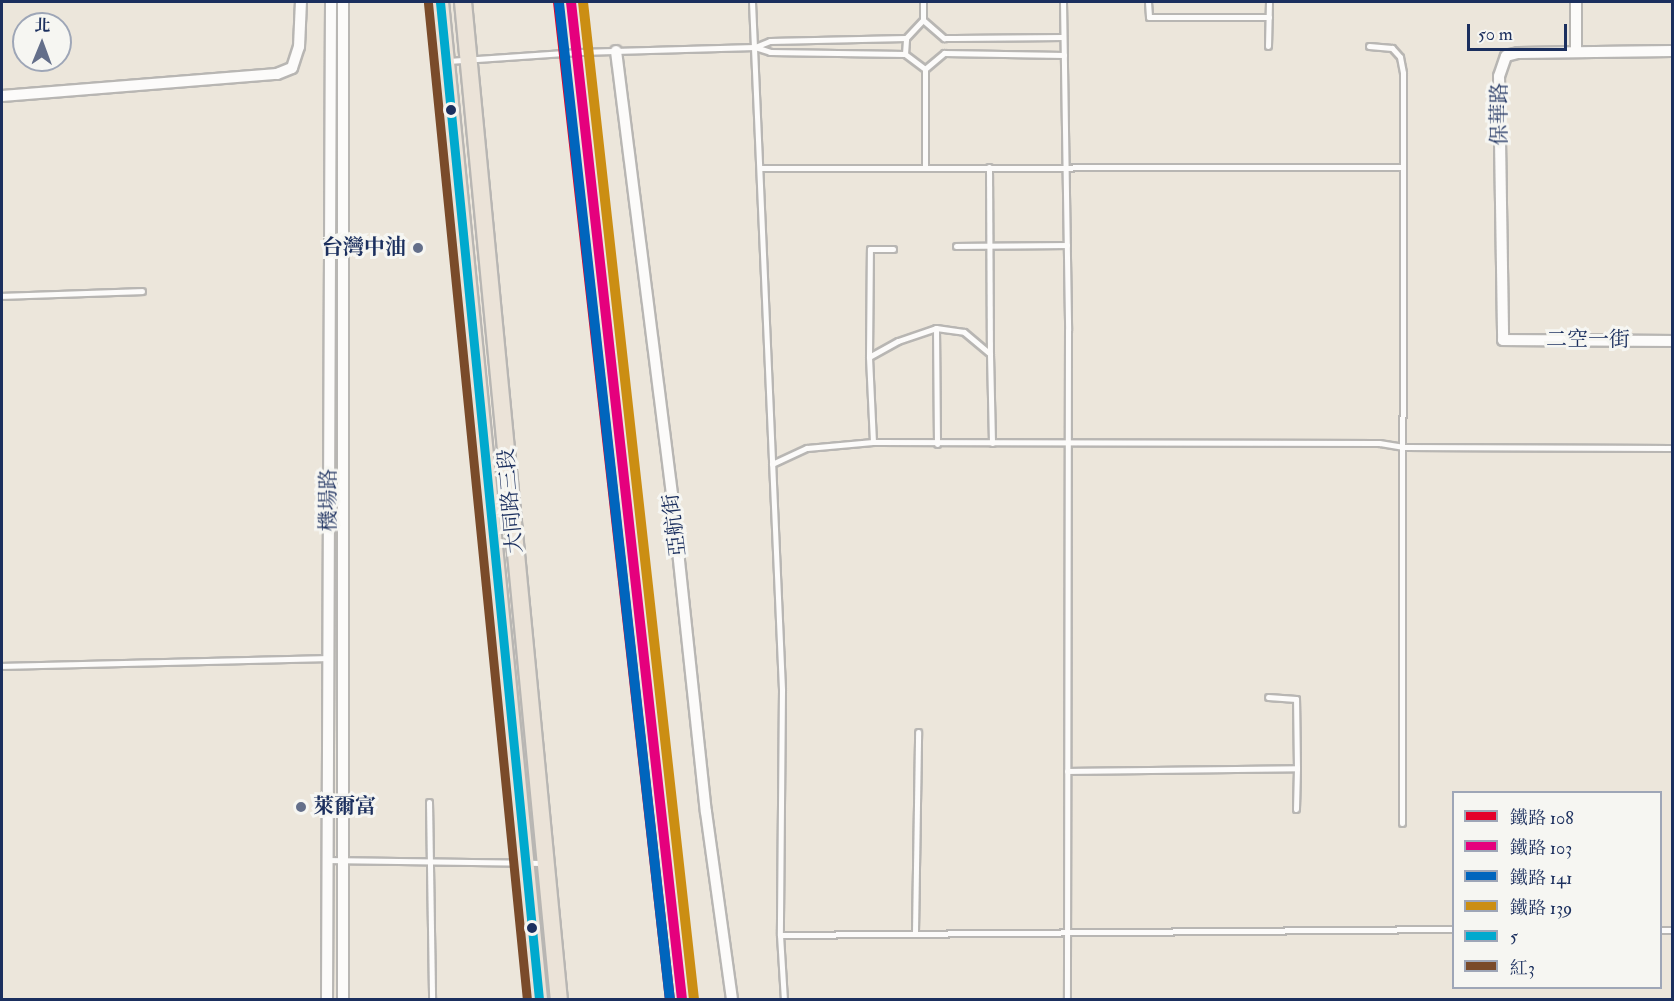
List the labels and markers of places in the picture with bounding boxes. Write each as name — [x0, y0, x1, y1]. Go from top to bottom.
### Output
unlabelled marker — [445, 104, 457, 116]
place label: 台灣中油 — [322, 235, 406, 261]
marker: 台灣中油 — [411, 241, 425, 255]
place label: 萊爾富 — [313, 794, 376, 820]
marker: 萊爾富 — [294, 800, 308, 814]
unlabelled marker — [526, 922, 538, 934]

